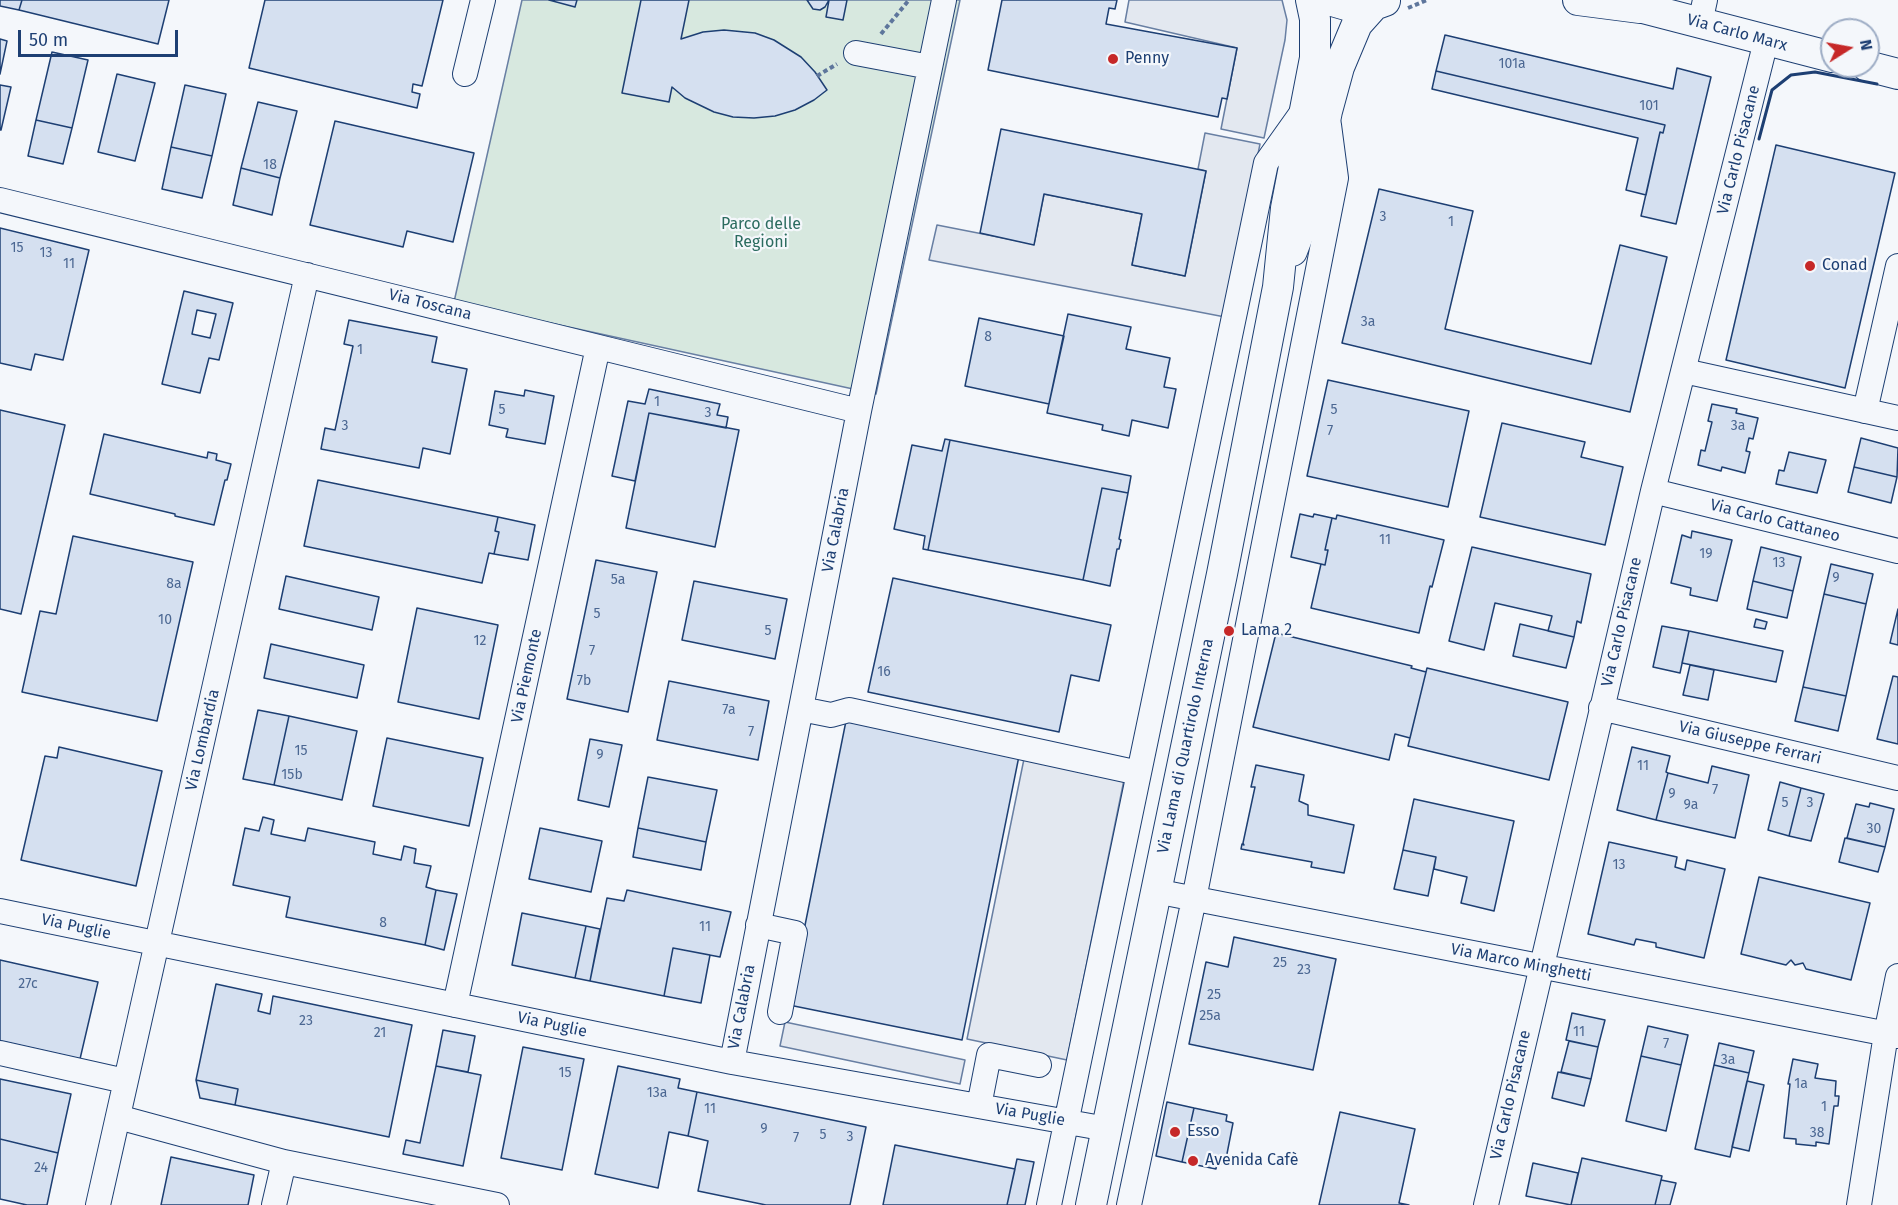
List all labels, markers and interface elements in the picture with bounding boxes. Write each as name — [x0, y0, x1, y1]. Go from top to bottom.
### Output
street label: Via Carlo Marx — [1685, 10, 1789, 56]
scale bar — [21, 18, 182, 56]
north arrow — [1820, 18, 1880, 78]
text: 50 m — [29, 29, 68, 51]
text: N — [1856, 38, 1877, 52]
place label: Penny — [1125, 49, 1169, 69]
marker: Penny — [1106, 52, 1120, 66]
house number: 101a — [1498, 56, 1526, 72]
street label: Via Carlo Pisacane — [1714, 83, 1764, 217]
house number: 101 — [1639, 98, 1659, 114]
house number: 18 — [263, 157, 277, 173]
house number: 3 — [1380, 209, 1386, 225]
house number: 1 — [1448, 214, 1454, 230]
park label: Parco delle Regioni — [721, 215, 801, 253]
house number: 15 — [10, 240, 24, 256]
house number: 13 — [39, 245, 53, 261]
house number: 11 — [63, 256, 75, 272]
place label: Conad — [1822, 256, 1868, 276]
marker: Conad — [1803, 259, 1817, 273]
street label: Via Toscana — [387, 285, 473, 325]
house number: 3a — [1361, 314, 1375, 330]
house number: 8 — [984, 329, 992, 345]
house number: 1 — [357, 342, 363, 358]
house number: 1 — [654, 394, 660, 410]
house number: 5 — [498, 402, 506, 418]
house number: 5 — [1330, 402, 1338, 418]
house number: 3 — [705, 405, 711, 421]
house number: 3 — [342, 418, 348, 434]
house number: 3a — [1731, 418, 1745, 434]
house number: 7 — [1327, 423, 1333, 439]
street label: Via Calabria — [818, 486, 854, 574]
street label: Via Carlo Cattaneo — [1708, 496, 1842, 546]
house number: 11 — [1379, 532, 1391, 548]
house number: 19 — [1699, 546, 1713, 562]
street label: Via Carlo Pisacane — [1598, 555, 1646, 689]
house number: 13 — [1772, 555, 1786, 571]
house number: 9 — [1832, 570, 1840, 586]
house number: 5a — [611, 572, 625, 588]
house number: 8a — [166, 576, 182, 592]
house number: 5 — [593, 606, 601, 622]
house number: 10 — [158, 612, 172, 628]
place label: Lama 2 — [1241, 621, 1292, 641]
house number: 5 — [764, 623, 772, 639]
marker: Lama 2 — [1222, 624, 1236, 638]
street label: Via Piemonte — [508, 627, 546, 725]
house number: 12 — [474, 633, 486, 649]
street label: Via Lama di Quartirolo Interna — [1154, 637, 1218, 855]
house number: 7 — [589, 643, 595, 659]
house number: 16 — [877, 664, 891, 680]
house number: 7b — [577, 673, 591, 689]
street label: Via Lombardia — [182, 687, 224, 793]
house number: 7a — [722, 702, 736, 718]
street label: Via Giuseppe Ferrari — [1677, 717, 1823, 769]
house number: 7 — [748, 724, 754, 740]
house number: 15 — [294, 743, 308, 759]
house number: 9 — [596, 747, 604, 763]
house number: 11 — [1637, 758, 1649, 774]
house number: 15b — [281, 767, 303, 783]
house number: 7 — [1712, 782, 1718, 798]
house number: 9 — [1668, 786, 1676, 802]
house number: 5 — [1781, 795, 1789, 811]
house number: 3 — [1807, 795, 1813, 811]
house number: 9a — [1684, 797, 1698, 813]
house number: 30 — [1867, 821, 1881, 837]
house number: 13 — [1612, 857, 1626, 873]
street label: Via Puglie — [39, 910, 113, 944]
house number: 8 — [379, 915, 387, 931]
house number: 11 — [699, 919, 711, 935]
street label: Via Marco Minghetti — [1449, 940, 1593, 986]
house number: 25 — [1273, 955, 1287, 971]
house number: 23 — [1297, 962, 1311, 978]
street label: Via Calabria — [724, 963, 760, 1051]
house number: 27c — [18, 976, 38, 992]
house number: 25 — [1207, 987, 1221, 1003]
street label: Via Puglie — [515, 1008, 589, 1042]
house number: 25a — [1199, 1008, 1221, 1024]
house number: 23 — [299, 1013, 313, 1029]
house number: 11 — [1573, 1024, 1585, 1040]
house number: 21 — [374, 1025, 386, 1041]
street label: Via Carlo Pisacane — [1487, 1028, 1535, 1162]
house number: 7 — [1663, 1036, 1669, 1052]
house number: 3a — [1721, 1052, 1735, 1068]
house number: 15 — [558, 1065, 572, 1081]
house number: 1a — [1794, 1076, 1808, 1092]
house number: 13a — [647, 1085, 667, 1101]
street label: Via Puglie — [993, 1099, 1067, 1131]
house number: 1 — [1821, 1099, 1827, 1115]
house number: 11 — [704, 1101, 716, 1117]
house number: 9 — [760, 1121, 768, 1137]
place label: Esso — [1187, 1122, 1220, 1142]
marker: Esso — [1168, 1125, 1182, 1139]
house number: 38 — [1810, 1125, 1824, 1141]
house number: 5 — [819, 1127, 827, 1143]
house number: 3 — [847, 1129, 853, 1145]
house number: 7 — [793, 1130, 799, 1146]
place label: Avenida Cafè — [1205, 1151, 1299, 1171]
marker: Avenida Cafè — [1186, 1154, 1200, 1168]
house number: 24 — [34, 1160, 48, 1176]

